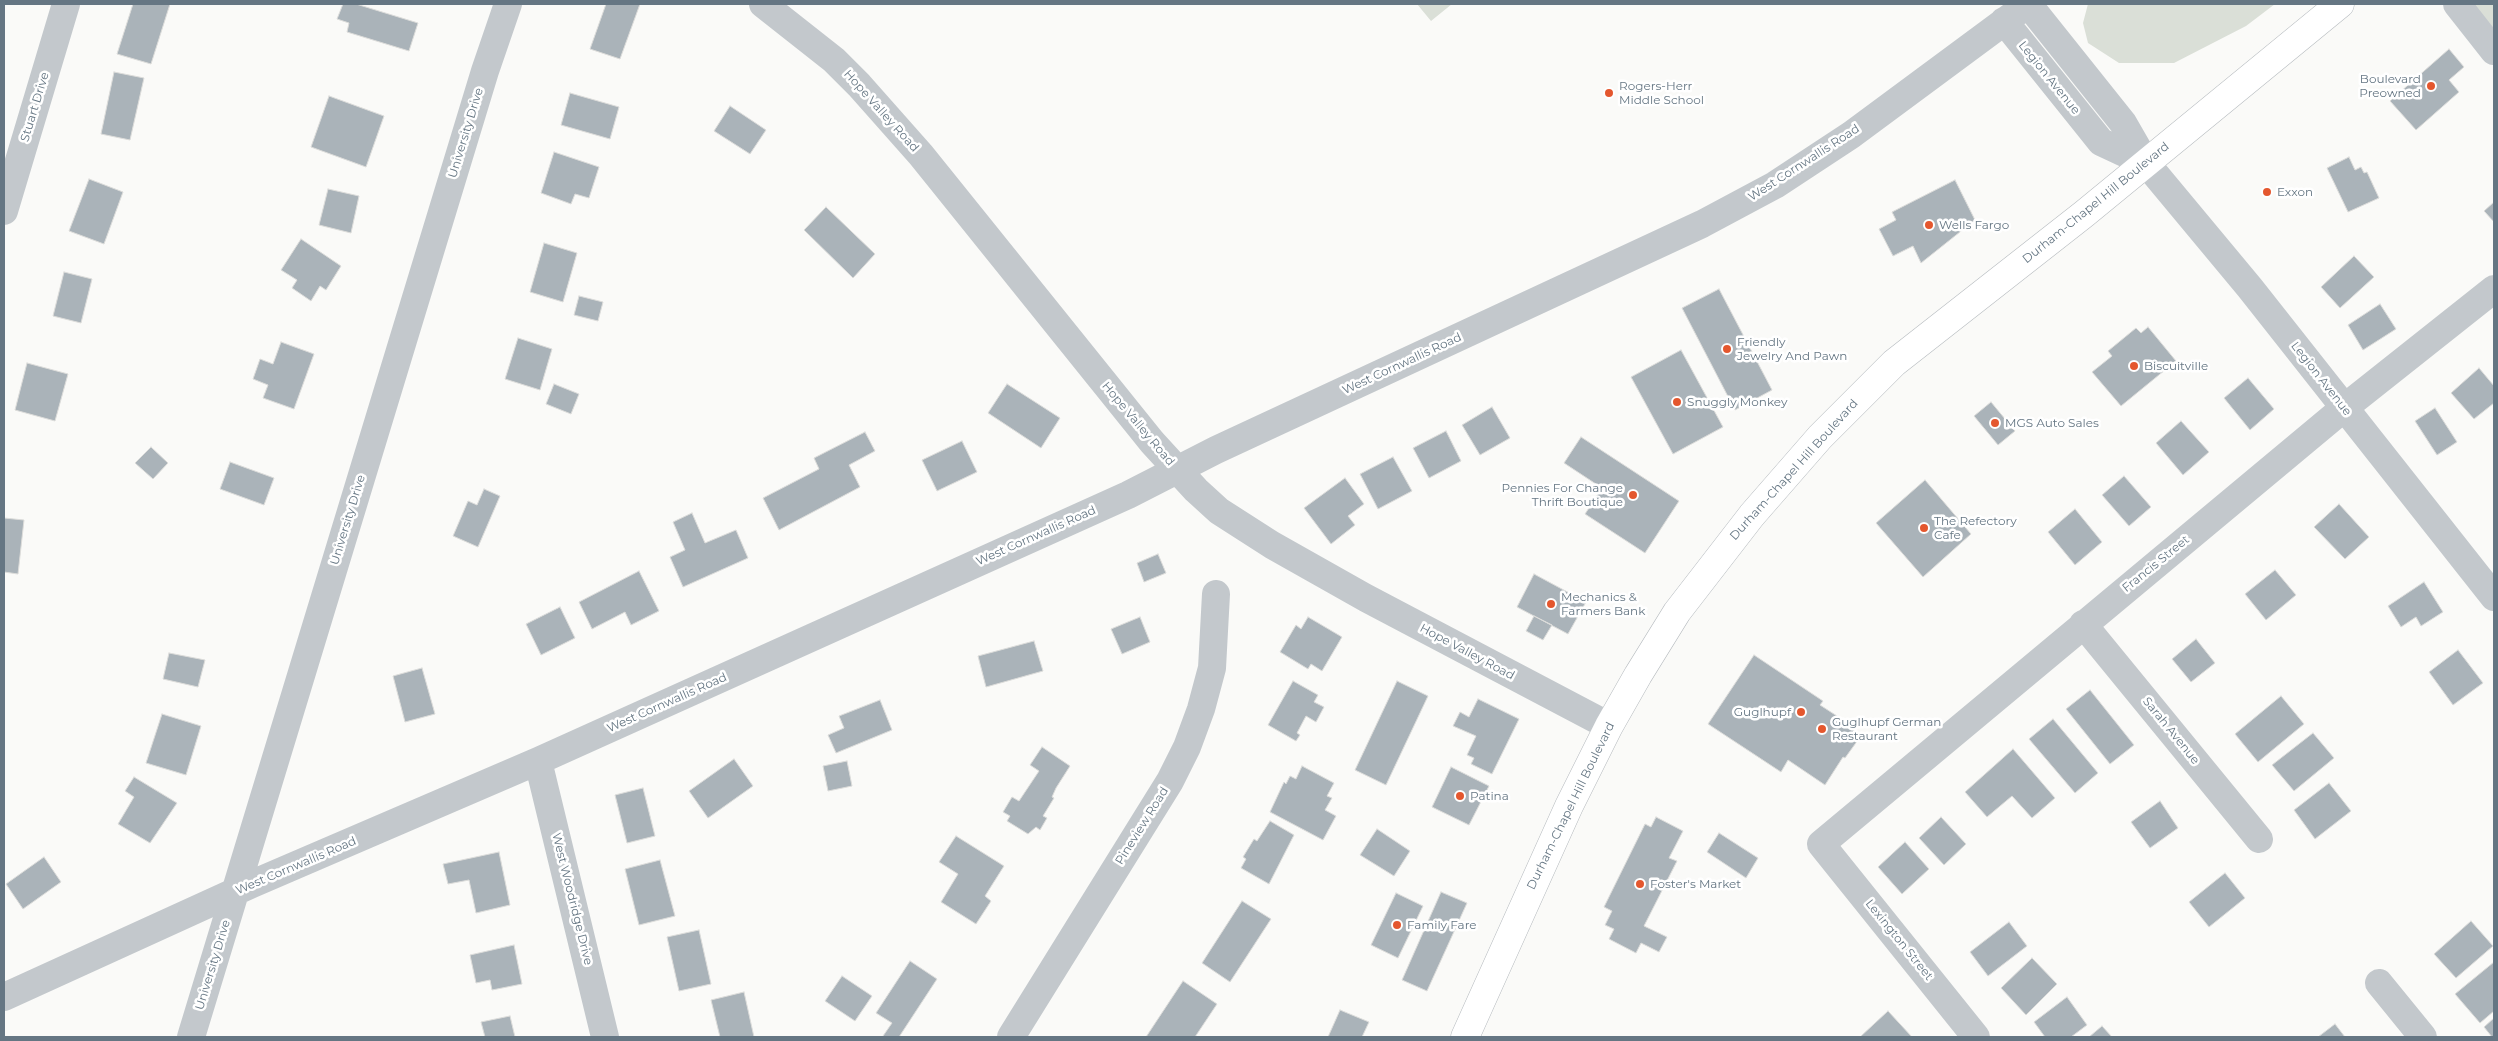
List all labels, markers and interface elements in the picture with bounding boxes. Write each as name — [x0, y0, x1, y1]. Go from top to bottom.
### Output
street label: Legion Avenue — [2015, 39, 2083, 117]
street label: Hope Valley Road — [840, 67, 922, 155]
street label: Stuart Drive — [18, 71, 52, 143]
place label: Boulevard Preowned — [2359, 72, 2421, 100]
place label: Rogers-Herr Middle School — [1619, 79, 1704, 107]
marker: Boulevard Preowned — [2425, 80, 2437, 92]
street label: University Drive — [445, 86, 487, 180]
marker: Rogers-Herr Middle School — [1603, 87, 1615, 99]
street label: West Cornwallis Road — [1746, 122, 1862, 204]
street label: Durham-Chapel Hill Boulevard — [2020, 139, 2172, 267]
place label: Exxon — [2277, 185, 2313, 199]
marker: Exxon — [2261, 186, 2273, 198]
place label: Wells Fargo — [1939, 218, 2009, 232]
marker: Wells Fargo — [1923, 219, 1935, 231]
street label: West Cornwallis Road — [1340, 330, 1464, 398]
place label: Friendly Jewelry And Pawn — [1737, 335, 1847, 363]
street label: Legion Avenue — [2288, 339, 2354, 419]
marker: Friendly Jewelry And Pawn — [1721, 343, 1733, 355]
place label: Biscuitville — [2144, 359, 2208, 373]
marker: Biscuitville — [2128, 360, 2140, 372]
street label: Hope Valley Road — [1099, 379, 1177, 469]
place label: Snuggly Monkey — [1687, 395, 1788, 409]
marker: Snuggly Monkey — [1671, 396, 1683, 408]
street label: Durham-Chapel Hill Boulevard — [1727, 397, 1861, 543]
place label: MGS Auto Sales — [2005, 416, 2099, 430]
marker: MGS Auto Sales — [1989, 417, 2001, 429]
street label: University Drive — [327, 473, 369, 567]
place label: Pennies For Change Thrift Boutique — [1501, 481, 1623, 509]
marker: Pennies For Change Thrift Boutique — [1627, 489, 1639, 501]
street label: West Cornwallis Road — [974, 503, 1098, 569]
place label: The Refectory Cafe — [1934, 514, 2017, 542]
marker: The Refectory Cafe — [1918, 522, 1930, 534]
street label: Francis Street — [2120, 533, 2192, 595]
place label: Mechanics & Farmers Bank — [1561, 590, 1645, 618]
marker: Mechanics & Farmers Bank — [1545, 598, 1557, 610]
street label: Hope Valley Road — [1417, 621, 1517, 683]
street label: West Cornwallis Road — [605, 670, 729, 736]
street label: Sarah Avenue — [2139, 694, 2203, 768]
place label: Guglhupf — [1734, 705, 1791, 719]
marker: Guglhupf — [1795, 706, 1807, 718]
place label: Guglhupf German Restaurant — [1832, 715, 1941, 743]
street label: Durham-Chapel Hill Boulevard — [1524, 720, 1618, 892]
marker: Guglhupf German Restaurant — [1816, 723, 1828, 735]
street label: Pineview Road — [1112, 784, 1172, 868]
place label: Patina — [1470, 789, 1509, 803]
marker: Patina — [1454, 790, 1466, 802]
street label: West Woodridge Drive — [549, 831, 595, 967]
street label: West Cornwallis Road — [233, 834, 359, 898]
place label: Foster's Market — [1650, 877, 1741, 891]
marker: Foster's Market — [1634, 878, 1646, 890]
street label: Lexington Street — [1862, 897, 1936, 983]
street label: University Drive — [192, 918, 234, 1012]
place label: Family Fare — [1407, 918, 1477, 932]
marker: Family Fare — [1391, 919, 1403, 931]

